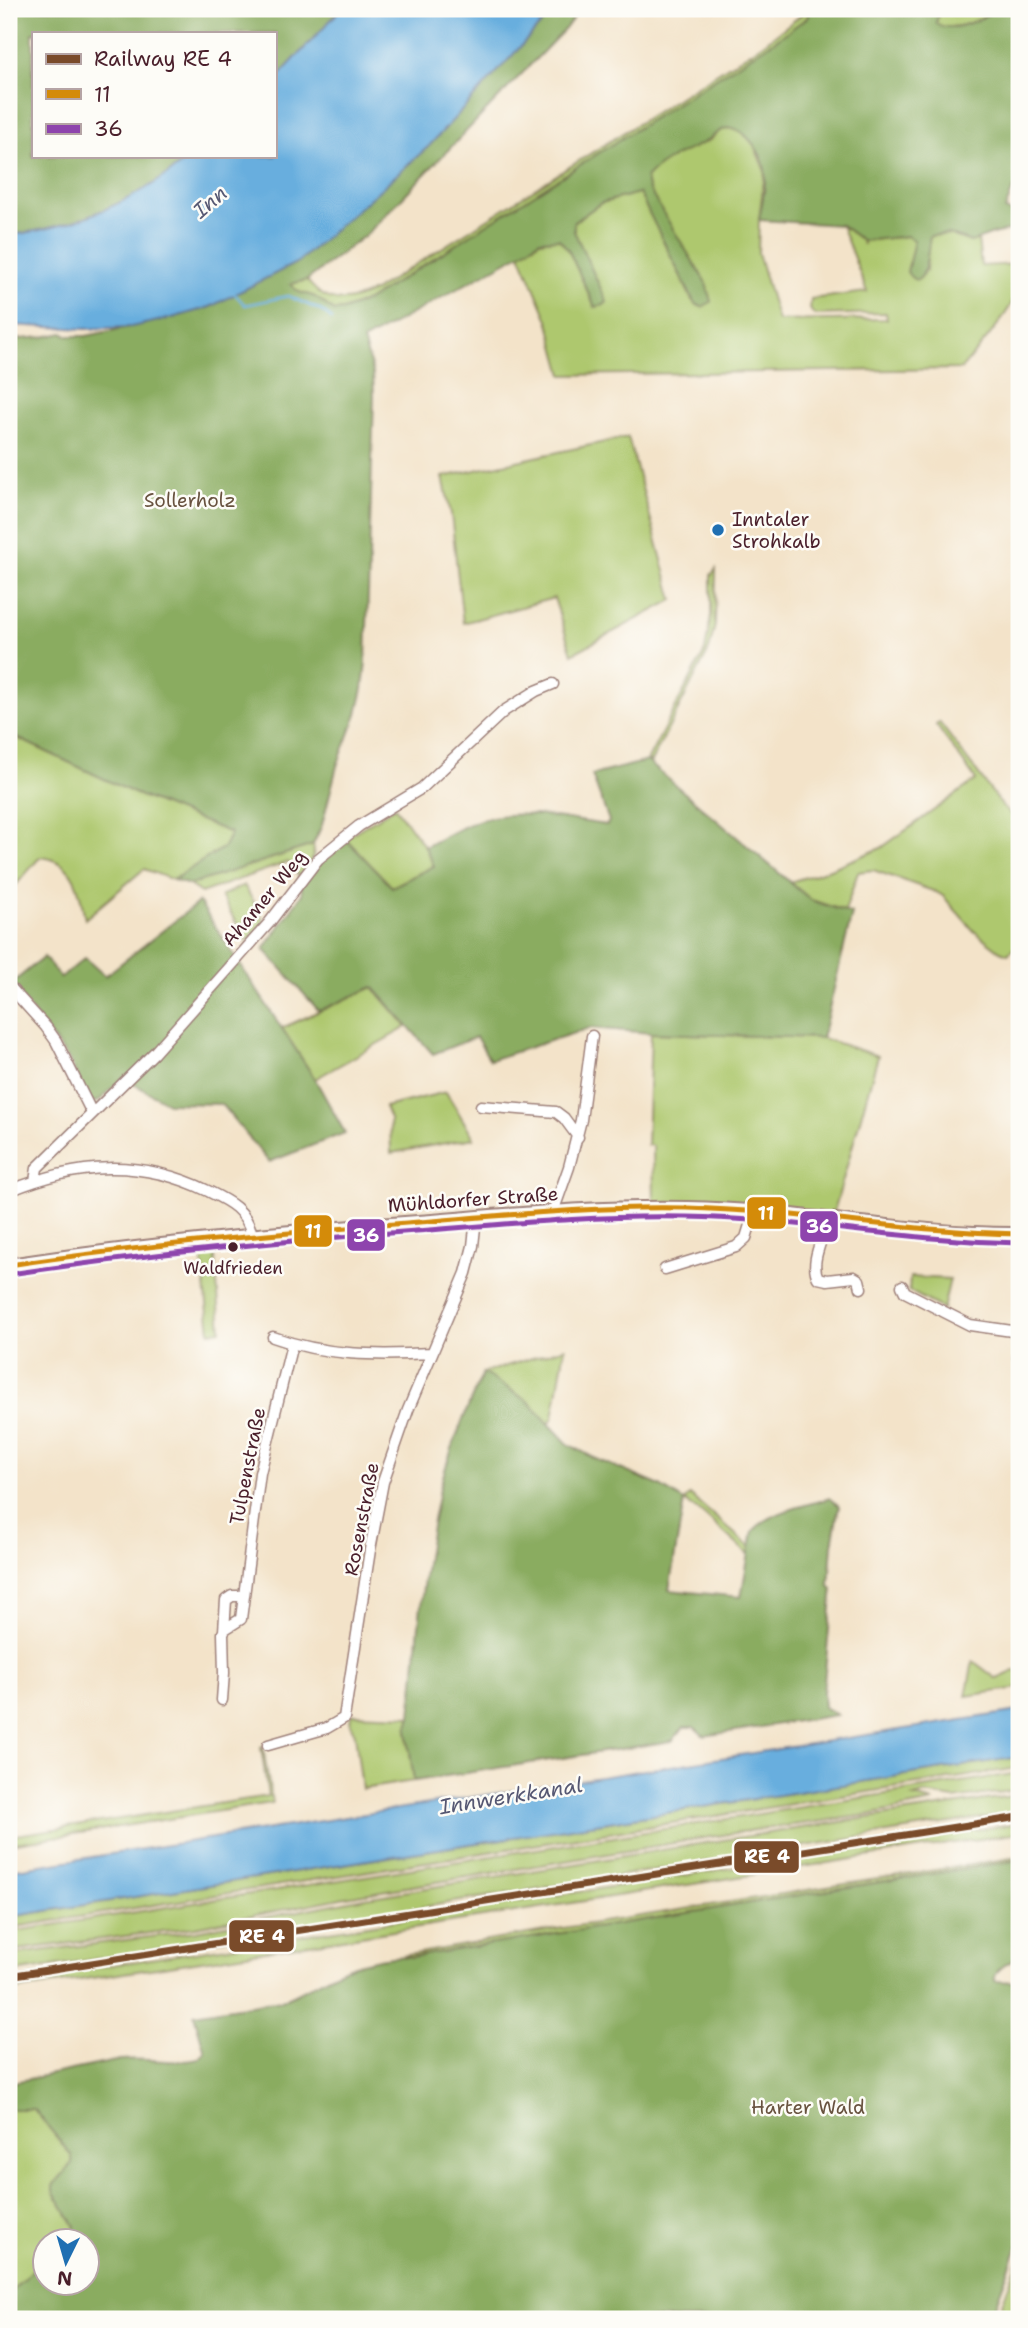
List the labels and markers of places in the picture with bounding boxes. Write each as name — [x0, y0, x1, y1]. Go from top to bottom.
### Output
place label: Inntaler Strohkalb — [732, 507, 821, 554]
marker: Inntaler Strohkalb — [710, 522, 726, 538]
marker: Waldfrieden — [226, 1240, 240, 1254]
place label: Waldfrieden — [183, 1257, 283, 1279]

